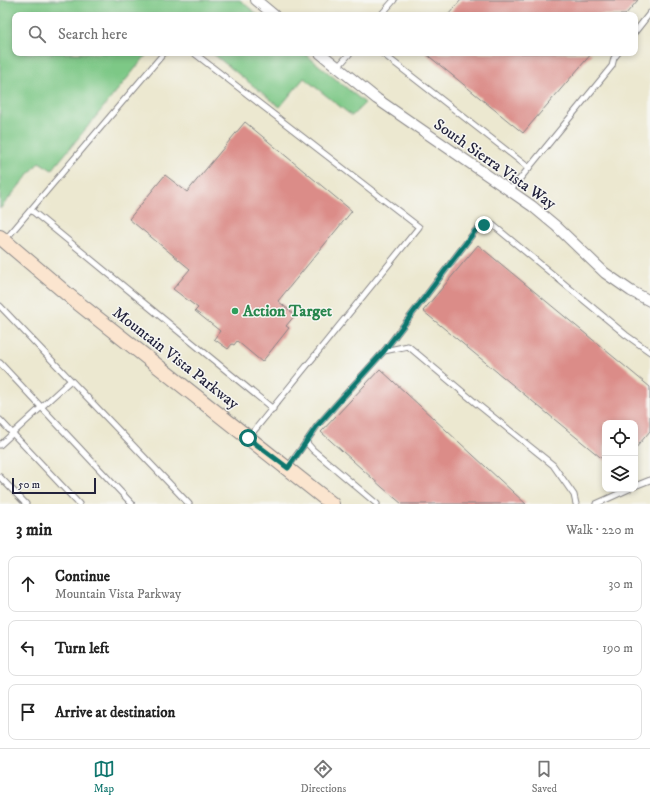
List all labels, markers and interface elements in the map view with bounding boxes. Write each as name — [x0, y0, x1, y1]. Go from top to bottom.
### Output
search box — [12, 12, 638, 56]
icon: search — [26, 23, 48, 45]
text: Search here — [58, 25, 127, 44]
street label: South Sierra Vista Way — [430, 114, 560, 214]
route end — [475, 216, 493, 234]
place label: Action Target — [242, 301, 333, 321]
street label: Mountain Vista Parkway — [109, 302, 244, 414]
marker: Action Target — [230, 306, 240, 316]
map controls — [602, 420, 638, 492]
button: locate — [602, 420, 638, 456]
route start — [239, 429, 257, 447]
button: layers — [602, 456, 638, 492]
scale bar — [12, 476, 96, 495]
text: 50 m — [18, 478, 40, 492]
text: 3 min — [16, 519, 52, 541]
text: Walk · 220 m — [566, 522, 634, 538]
text: Continue — [55, 567, 110, 586]
icon: ahead — [17, 573, 39, 595]
text: 30 m — [609, 576, 633, 592]
text: Mountain Vista Parkway — [55, 586, 181, 602]
icon: left — [17, 637, 39, 659]
text: Turn left — [55, 639, 109, 658]
text: 190 m — [602, 640, 633, 656]
icon: arrive — [17, 701, 39, 723]
text: Arrive at destination — [55, 703, 175, 722]
tab: Map — [93, 758, 115, 796]
tab: Directions — [301, 758, 346, 796]
tab: Saved — [532, 758, 557, 796]

